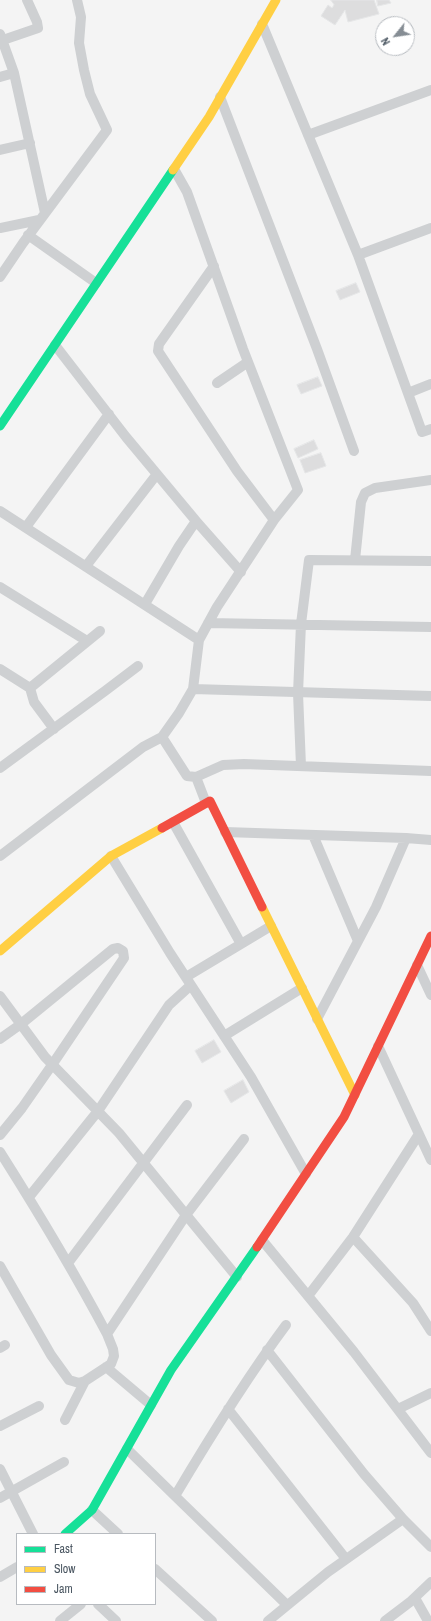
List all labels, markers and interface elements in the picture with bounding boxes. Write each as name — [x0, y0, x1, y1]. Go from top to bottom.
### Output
north arrow — [375, 16, 415, 56]
text: N — [378, 35, 393, 48]
legend — [16, 1533, 156, 1605]
text: Fast — [54, 1541, 73, 1557]
text: Slow — [54, 1561, 75, 1577]
text: Jam — [54, 1581, 73, 1597]

